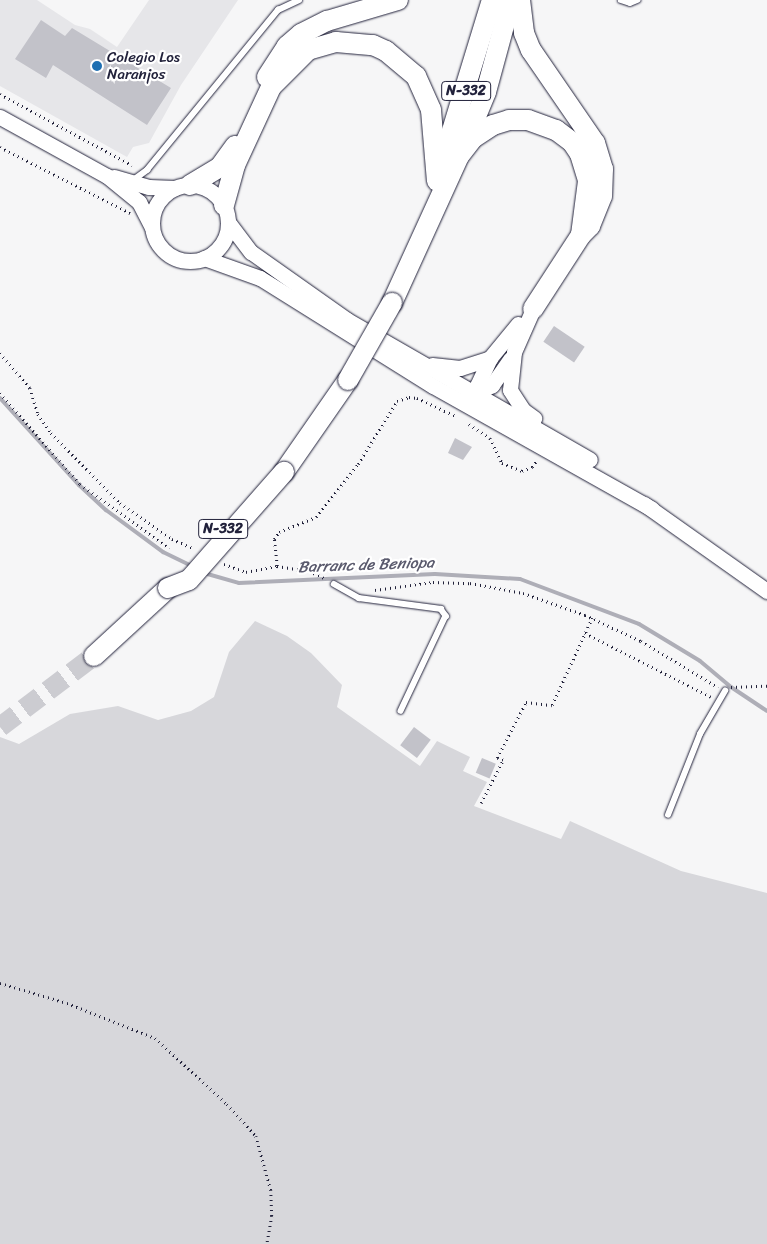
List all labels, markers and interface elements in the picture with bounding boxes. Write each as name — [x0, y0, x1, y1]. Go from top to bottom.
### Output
place label: Colegio Los Naranjos — [107, 48, 181, 83]
marker: Colegio Los Naranjos — [91, 60, 103, 72]
road number: N-332 — [441, 80, 491, 102]
road number: N-332 — [198, 518, 248, 540]
water label: Barranc de Beniopa — [297, 553, 435, 577]

